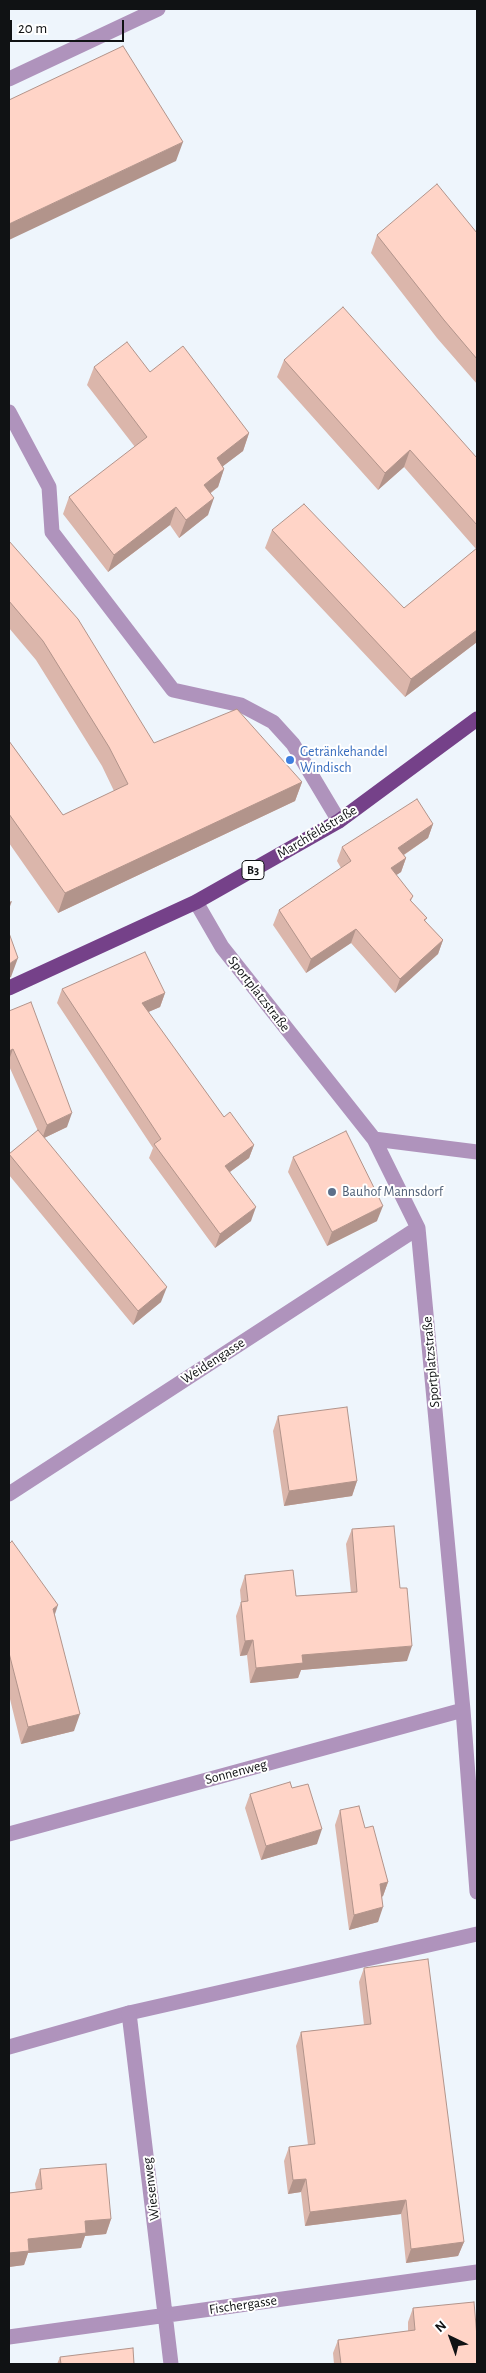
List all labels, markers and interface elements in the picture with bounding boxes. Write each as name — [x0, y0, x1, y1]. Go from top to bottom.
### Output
scale bar — [12, 10, 126, 42]
text: 20 m — [18, 21, 47, 36]
place label: Getränkehandel Windisch — [300, 744, 388, 776]
marker: Getränkehandel Windisch — [284, 754, 296, 766]
street label: Marchfeldstraße — [274, 802, 360, 862]
road number: B3 — [242, 860, 264, 880]
street label: Sportplatzstraße — [224, 953, 294, 1035]
place label: Bauhof Mannsdorf — [342, 1184, 443, 1200]
marker: Bauhof Mannsdorf — [326, 1186, 338, 1198]
street label: Sportplatzstraße — [419, 1316, 443, 1408]
street label: Weidengasse — [178, 1334, 248, 1388]
street label: Sonnenweg — [203, 1756, 269, 1788]
street label: Wiesenweg — [139, 2157, 163, 2221]
street label: Fischergasse — [208, 2292, 278, 2318]
north arrow — [426, 2313, 476, 2363]
text: N — [433, 2318, 449, 2335]

